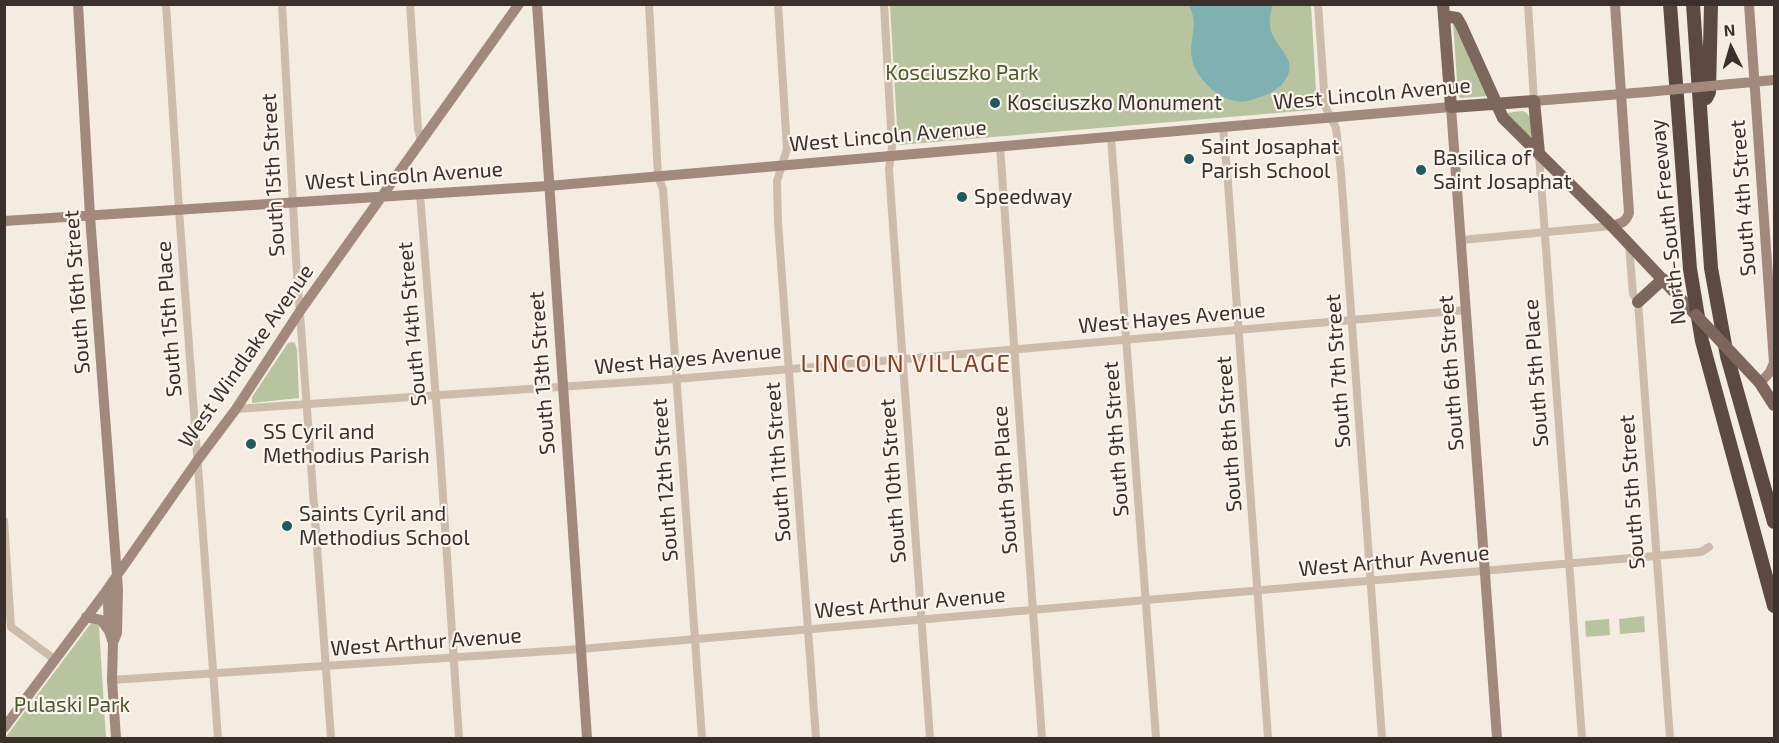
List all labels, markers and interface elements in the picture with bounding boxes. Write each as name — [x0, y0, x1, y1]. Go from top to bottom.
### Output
north arrow — [1701, 18, 1761, 78]
text: N — [1723, 20, 1736, 40]
park label: Kosciuszko Park — [885, 60, 1039, 86]
street label: West Lincoln Avenue — [1272, 73, 1472, 115]
place label: Kosciuszko Monument — [1007, 90, 1222, 116]
street label: South 15th Street — [256, 93, 290, 257]
marker: Kosciuszko Monument — [988, 96, 1002, 110]
street label: West Lincoln Avenue — [788, 115, 988, 157]
street label: North-South Freeway — [1645, 118, 1691, 326]
street label: South 4th Street — [1725, 119, 1761, 277]
place label: Saint Josaphat Parish School — [1201, 134, 1340, 184]
place label: Basilica of Saint Josaphat — [1433, 145, 1572, 195]
marker: Saint Josaphat Parish School — [1182, 152, 1196, 166]
street label: West Lincoln Avenue — [304, 157, 504, 195]
marker: Basilica of Saint Josaphat — [1414, 163, 1428, 177]
place label: Speedway — [974, 184, 1072, 210]
marker: Speedway — [955, 190, 969, 204]
street label: South 16th Street — [59, 209, 95, 375]
street label: South 15th Place — [151, 240, 187, 398]
street label: South 14th Street — [392, 241, 432, 407]
street label: West Windlake Avenue — [173, 259, 319, 453]
street label: South 13th Street — [524, 290, 560, 456]
street label: South 7th Street — [1320, 293, 1356, 449]
street label: South 6th Street — [1433, 294, 1469, 452]
street label: West Hayes Avenue — [1077, 297, 1267, 339]
street label: South 5th Place — [1518, 298, 1554, 448]
street label: West Hayes Avenue — [593, 338, 783, 380]
district label: LINCOLN VILLAGE — [800, 350, 1012, 378]
street label: South 8th Street — [1211, 355, 1247, 513]
street label: South 9th Street — [1098, 360, 1134, 518]
street label: South 11th Street — [760, 381, 796, 543]
street label: South 12th Street — [647, 397, 683, 563]
street label: South 10th Street — [875, 398, 911, 564]
street label: South 9th Place — [987, 405, 1023, 555]
street label: South 5th Street — [1614, 414, 1650, 570]
place label: SS Cyril and Methodius Parish — [263, 419, 430, 469]
marker: SS Cyril and Methodius Parish — [244, 437, 258, 451]
place label: Saints Cyril and Methodius School — [299, 501, 470, 551]
marker: Saints Cyril and Methodius School — [280, 519, 294, 533]
street label: West Arthur Avenue — [1298, 540, 1490, 582]
street label: West Arthur Avenue — [814, 582, 1006, 624]
street label: West Arthur Avenue — [330, 623, 522, 661]
park label: Pulaski Park — [14, 692, 130, 718]

